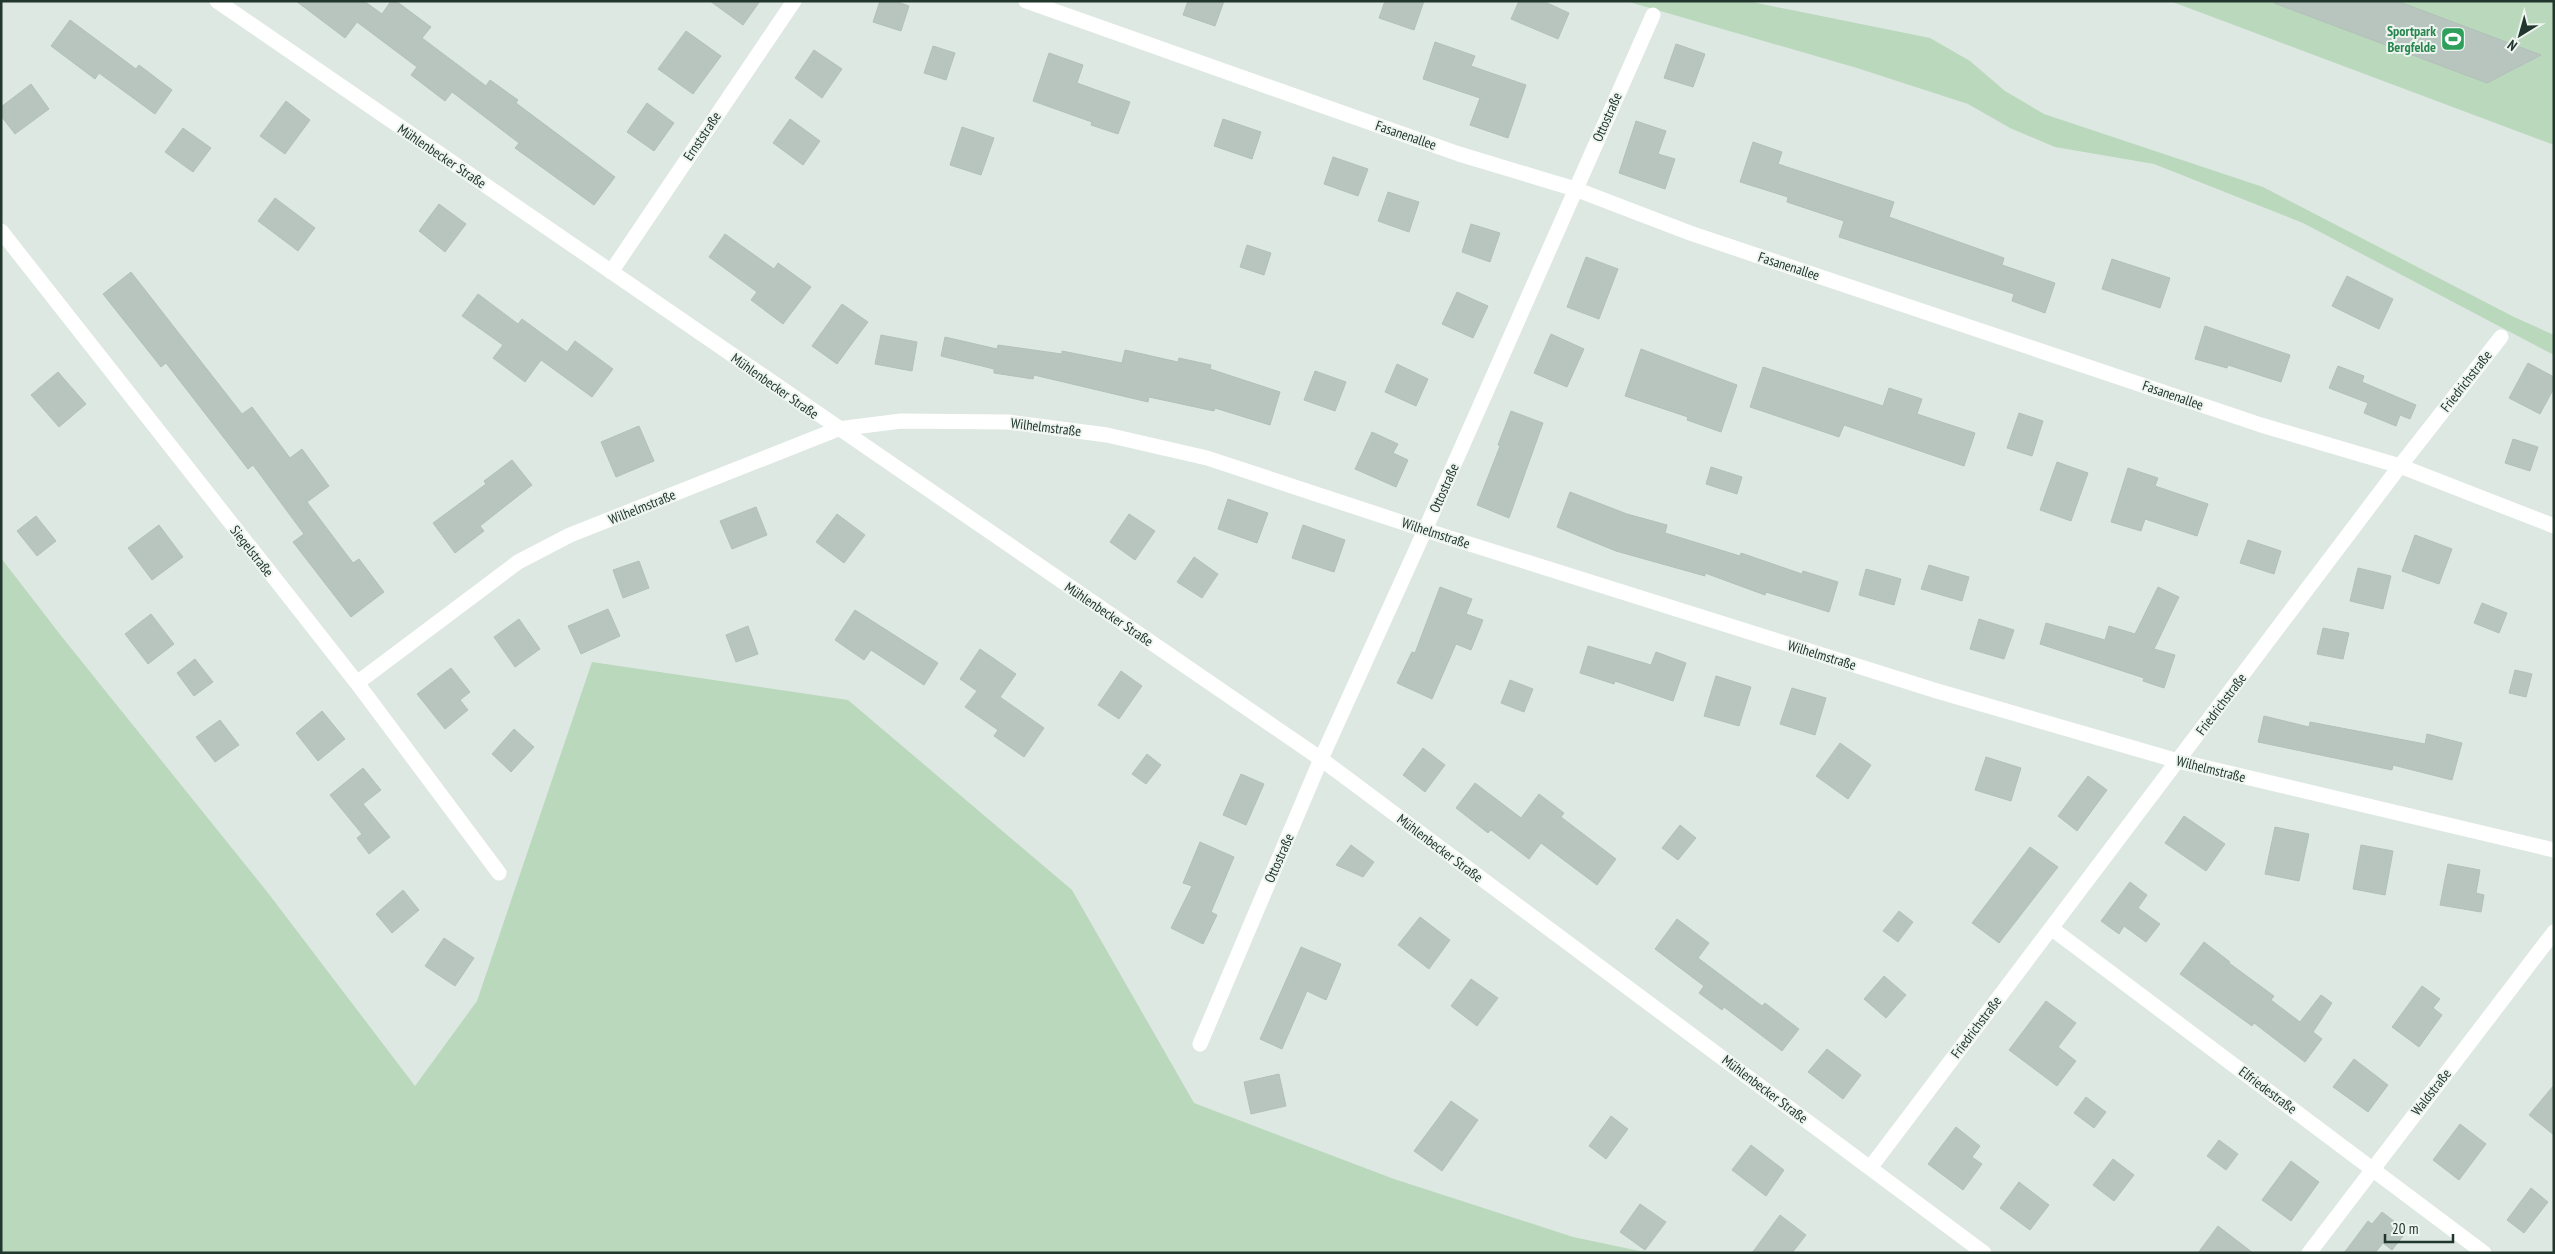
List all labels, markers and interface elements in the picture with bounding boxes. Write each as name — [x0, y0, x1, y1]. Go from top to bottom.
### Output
north arrow — [2495, 10, 2545, 60]
place label: Sportpark Bergfelde — [2387, 22, 2436, 56]
sports icon: Sportpark Bergfelde — [2440, 26, 2466, 52]
text: N — [2504, 36, 2521, 55]
street label: Ottostraße — [1588, 89, 1626, 144]
street label: Ernststraße — [679, 108, 725, 164]
street label: Fasanenallee — [1373, 116, 1439, 154]
street label: Mühlenbecker Straße — [394, 120, 490, 192]
street label: Fasanenallee — [1756, 248, 1822, 284]
street label: Friedrichstraße — [2436, 346, 2496, 415]
street label: Mühlenbecker Straße — [728, 349, 822, 423]
street label: Fasanenallee — [2140, 376, 2206, 414]
street label: Wilhelmstraße — [1010, 414, 1082, 440]
street label: Ottostraße — [1425, 460, 1463, 515]
street label: Wilhelmstraße — [606, 485, 678, 529]
street label: Wilhelmstraße — [1400, 514, 1473, 553]
street label: Siegelstraße — [226, 522, 278, 581]
street label: Mühlenbecker Straße — [1061, 578, 1157, 650]
street label: Wilhelmstraße — [1786, 636, 1859, 674]
street label: Friedrichstraße — [2192, 669, 2250, 739]
street label: Wilhelmstraße — [2175, 752, 2248, 786]
street label: Mühlenbecker Straße — [1394, 810, 1487, 886]
street label: Ottostraße — [1260, 830, 1298, 885]
street label: Friedrichstraße — [1947, 992, 2005, 1062]
street label: Mühlenbecker Straße — [1719, 1051, 1812, 1127]
street label: Elfriedestraße — [2235, 1062, 2301, 1118]
street label: Waldstraße — [2407, 1065, 2455, 1119]
scale bar — [2385, 1212, 2452, 1244]
text: 20 m — [2392, 1219, 2418, 1238]

